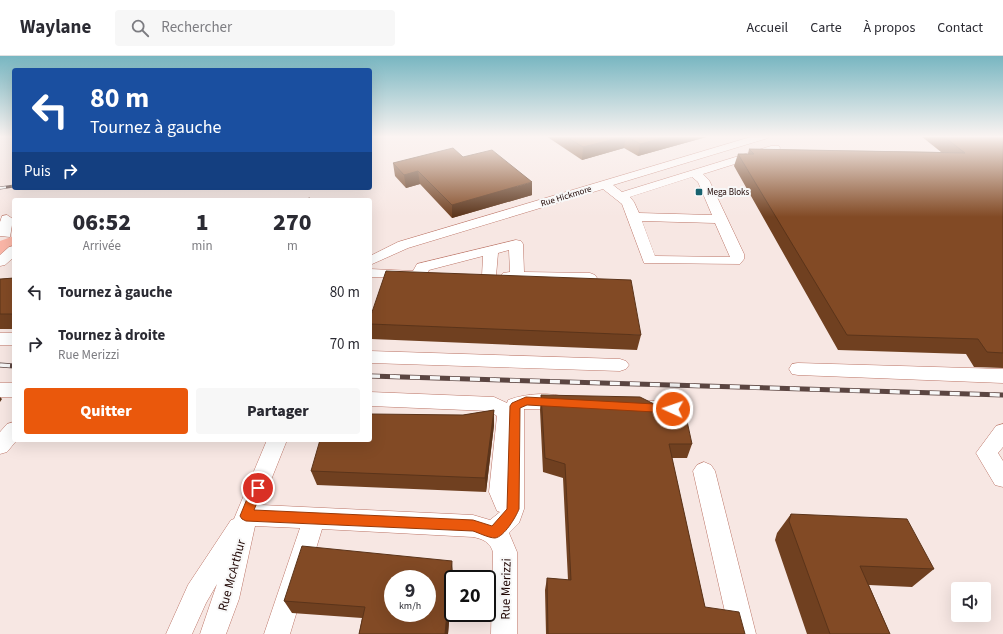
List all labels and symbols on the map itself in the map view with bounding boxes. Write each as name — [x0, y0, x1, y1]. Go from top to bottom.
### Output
street label: Rue Hickmore — [539, 182, 594, 210]
place label: Mega Bloks — [707, 186, 750, 199]
marker: Mega Bloks — [694, 187, 704, 197]
position arrow — [652, 388, 694, 430]
pin — [241, 471, 275, 505]
street label: Rue McArthur — [214, 537, 250, 613]
street label: Rue Merizzi — [496, 558, 516, 620]
speed limit sign: 20 — [444, 570, 496, 622]

